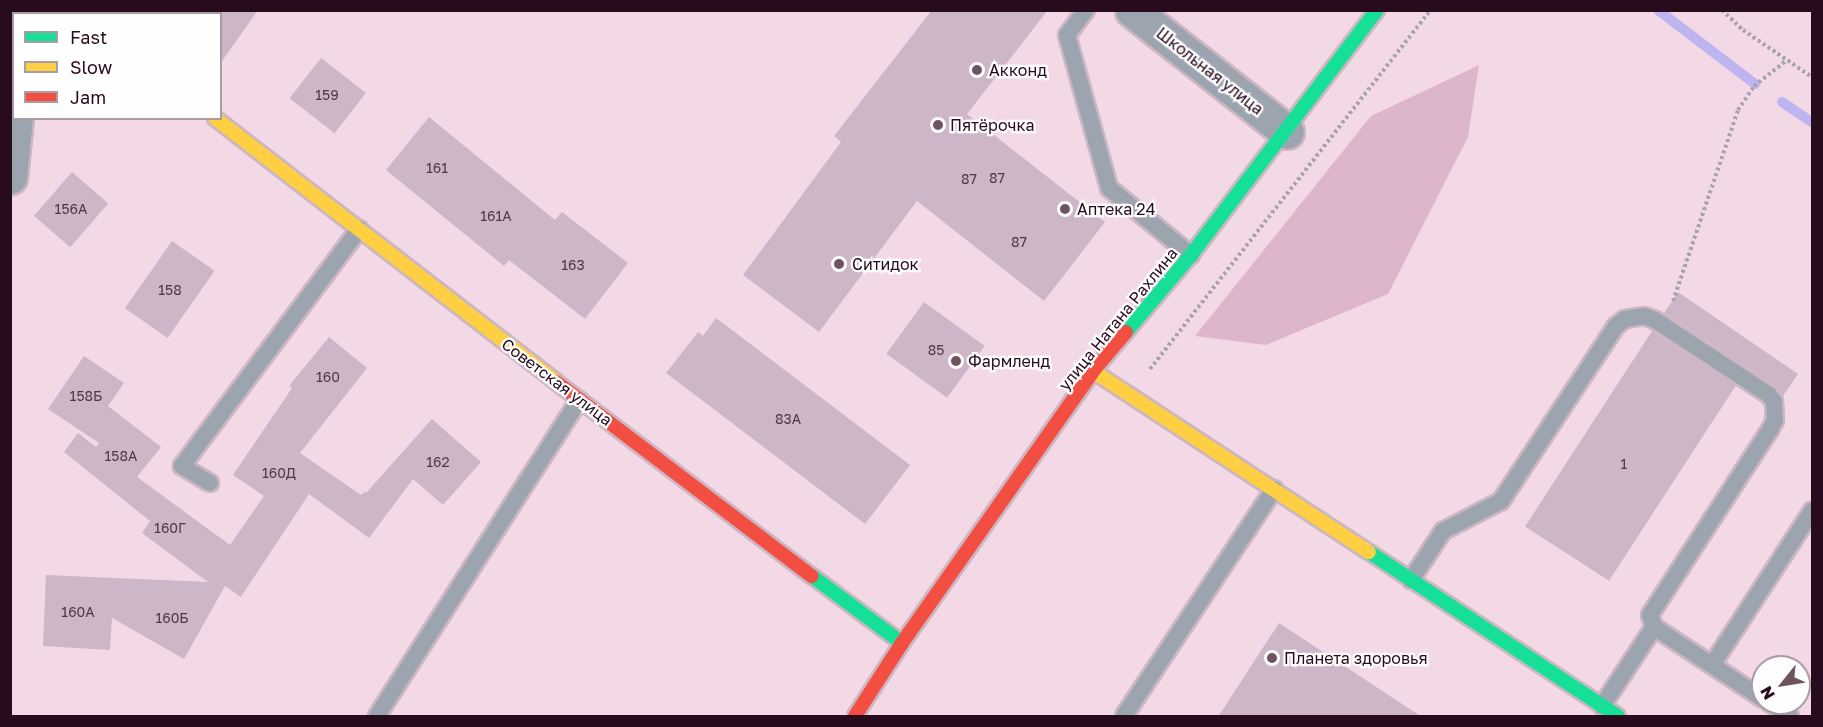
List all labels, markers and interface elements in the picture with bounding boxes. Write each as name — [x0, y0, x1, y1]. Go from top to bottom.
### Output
legend — [12, 12, 222, 120]
street label: Школьная улица — [1153, 23, 1267, 119]
text: Fast — [70, 26, 107, 48]
text: Slow — [70, 56, 112, 78]
place label: Акконд — [989, 60, 1047, 80]
marker: Акконд — [970, 63, 984, 77]
text: Jam — [70, 86, 106, 108]
house number: 159 — [315, 87, 339, 103]
place label: Пятёрочка — [950, 115, 1034, 135]
marker: Пятёрочка — [931, 118, 945, 132]
house number: 161 — [426, 160, 448, 176]
house number: 87 — [989, 170, 1005, 186]
house number: 87 — [961, 171, 977, 187]
place label: Аптека 24 — [1077, 199, 1155, 219]
house number: 156А — [55, 201, 87, 217]
marker: Аптека 24 — [1058, 202, 1072, 216]
house number: 161А — [480, 208, 512, 224]
house number: 87 — [1011, 234, 1027, 250]
street label: улица Натана Рахлина — [1055, 244, 1181, 394]
place label: Ситидок — [852, 254, 919, 274]
marker: Ситидок — [830, 255, 848, 273]
house number: 163 — [561, 257, 585, 273]
house number: 158 — [158, 282, 182, 298]
street label: Советская улица — [498, 334, 616, 430]
house number: 85 — [928, 342, 944, 358]
place label: Фармленд — [968, 351, 1050, 371]
marker: Фармленд — [949, 354, 963, 368]
house number: 160 — [316, 369, 340, 385]
house number: 158Б — [70, 388, 102, 404]
house number: 83А — [775, 411, 801, 427]
house number: 158А — [105, 448, 137, 464]
house number: 162 — [426, 454, 450, 470]
house number: 1 — [1621, 456, 1627, 472]
house number: 160Д — [262, 465, 296, 481]
house number: 160Г — [154, 520, 186, 536]
house number: 160А — [61, 604, 95, 620]
house number: 160Б — [155, 610, 189, 626]
place label: Планета здоровья — [1284, 648, 1428, 668]
marker: Планета здоровья — [1265, 651, 1279, 665]
north arrow — [1751, 655, 1811, 715]
text: N — [1755, 683, 1779, 703]

